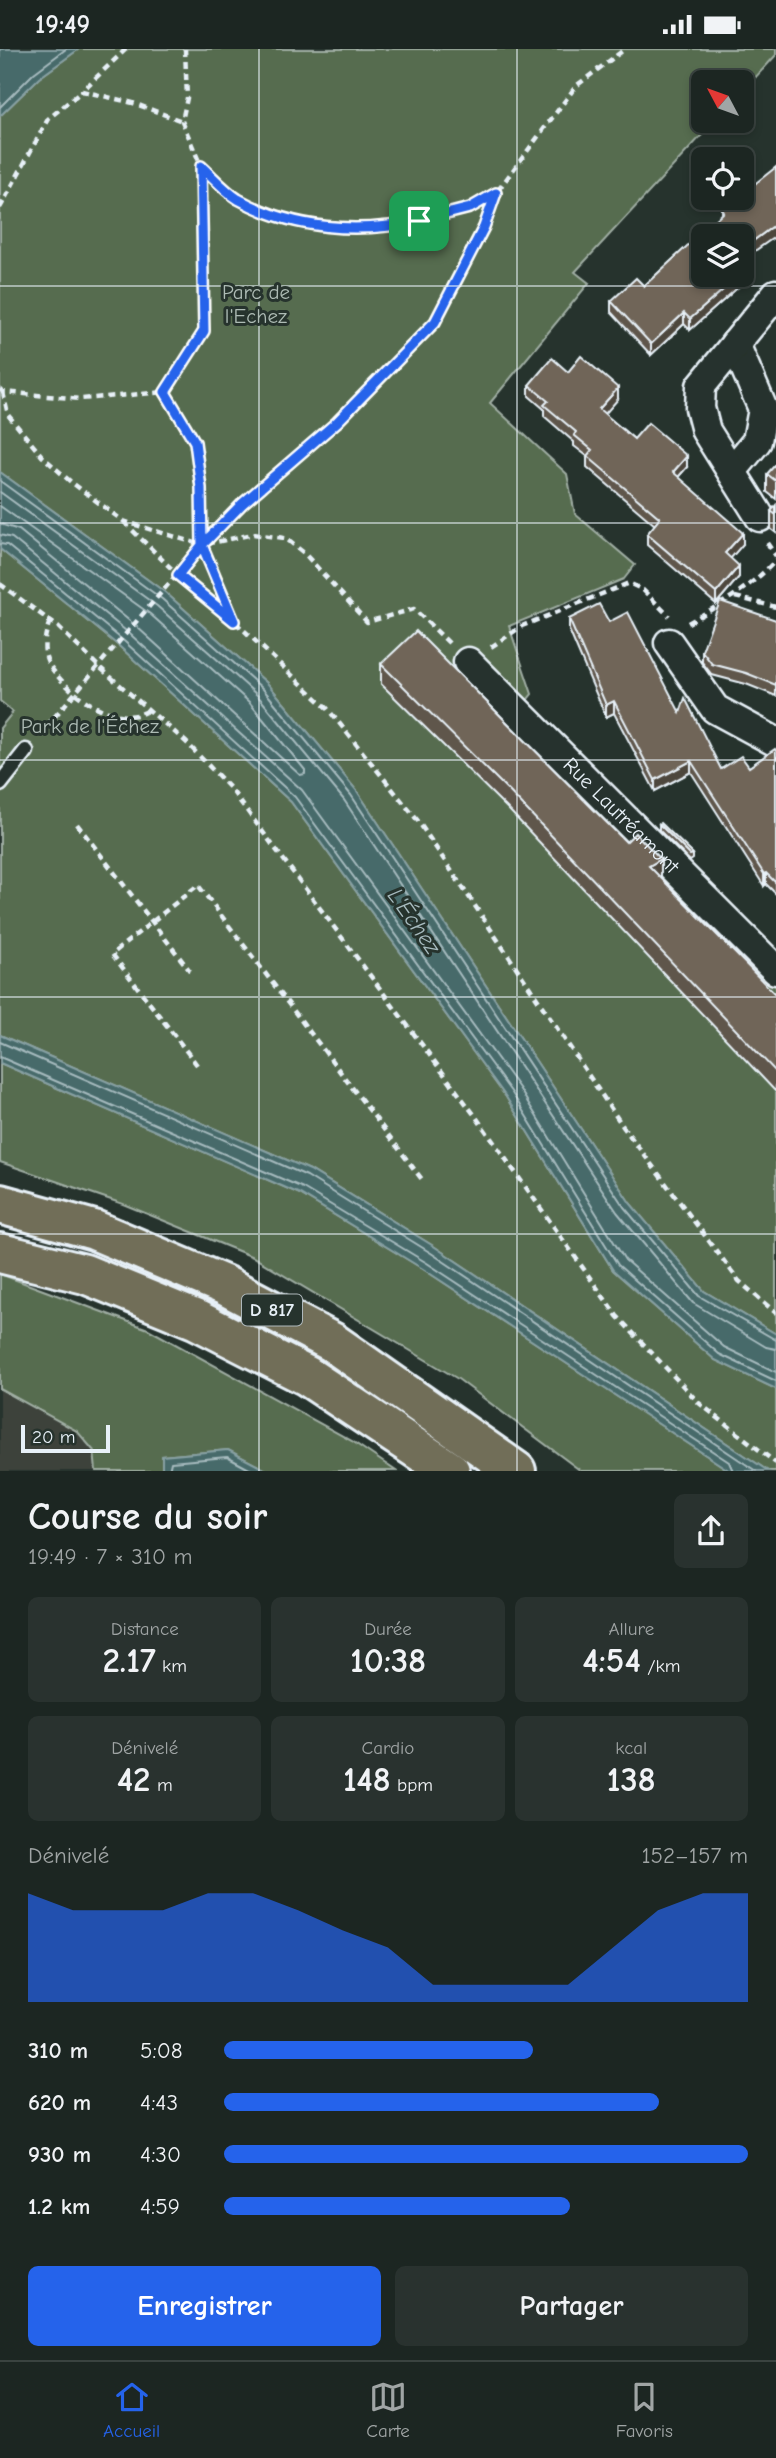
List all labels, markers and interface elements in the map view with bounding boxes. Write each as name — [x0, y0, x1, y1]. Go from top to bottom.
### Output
text: 19:49 — [35, 10, 90, 40]
north arrow — [691, 70, 754, 133]
map controls — [691, 70, 754, 287]
button: locate — [691, 147, 754, 210]
pin — [389, 191, 449, 251]
icon: arrive — [400, 202, 438, 240]
button: layers — [691, 224, 754, 287]
park label: Parc de l'Echez — [222, 280, 290, 328]
park label: Park de l'Échez — [21, 714, 159, 738]
street label: Rue Lautréamont — [559, 753, 685, 879]
water label: L'Échez — [382, 883, 447, 960]
road number: D 817 — [242, 1295, 302, 1325]
scale bar — [21, 1422, 110, 1454]
text: 20 m — [32, 1426, 76, 1448]
button: share — [674, 1494, 748, 1568]
text: Course du soir — [28, 1495, 267, 1539]
text: 19:49 · 7 × 310 m — [28, 1543, 193, 1570]
text: Distance — [111, 1618, 179, 1640]
text: Durée — [364, 1618, 412, 1640]
text: Allure — [608, 1618, 654, 1640]
text: 2.17 — [102, 1640, 156, 1681]
text: 10:38 — [350, 1640, 426, 1681]
text: 4:54 — [582, 1640, 641, 1681]
text: km — [156, 1655, 187, 1677]
text: /km — [641, 1655, 680, 1677]
text: Dénivelé — [111, 1737, 178, 1759]
text: Cardio — [362, 1737, 414, 1759]
text: kcal — [615, 1737, 647, 1759]
text: 42 — [117, 1759, 151, 1800]
text: 148 — [343, 1759, 391, 1800]
text: 138 — [607, 1759, 656, 1800]
text: m — [151, 1774, 173, 1796]
text: bpm — [391, 1774, 433, 1796]
text: Dénivelé — [28, 1842, 109, 1869]
text: 152–157 m — [641, 1842, 748, 1869]
text: 310 m — [28, 2037, 88, 2064]
text: 5:08 — [140, 2037, 182, 2064]
text: 620 m — [28, 2089, 91, 2116]
text: 4:43 — [140, 2089, 178, 2116]
text: 930 m — [28, 2141, 91, 2168]
text: 4:30 — [140, 2141, 181, 2168]
text: 1.2 km — [28, 2193, 90, 2220]
text: 4:59 — [140, 2193, 180, 2220]
button: Enregistrer — [28, 2266, 381, 2346]
button: Partager — [395, 2266, 748, 2346]
tab: Accueil — [103, 2378, 160, 2442]
tab: Carte — [366, 2378, 410, 2442]
tab: Favoris — [616, 2378, 673, 2442]

